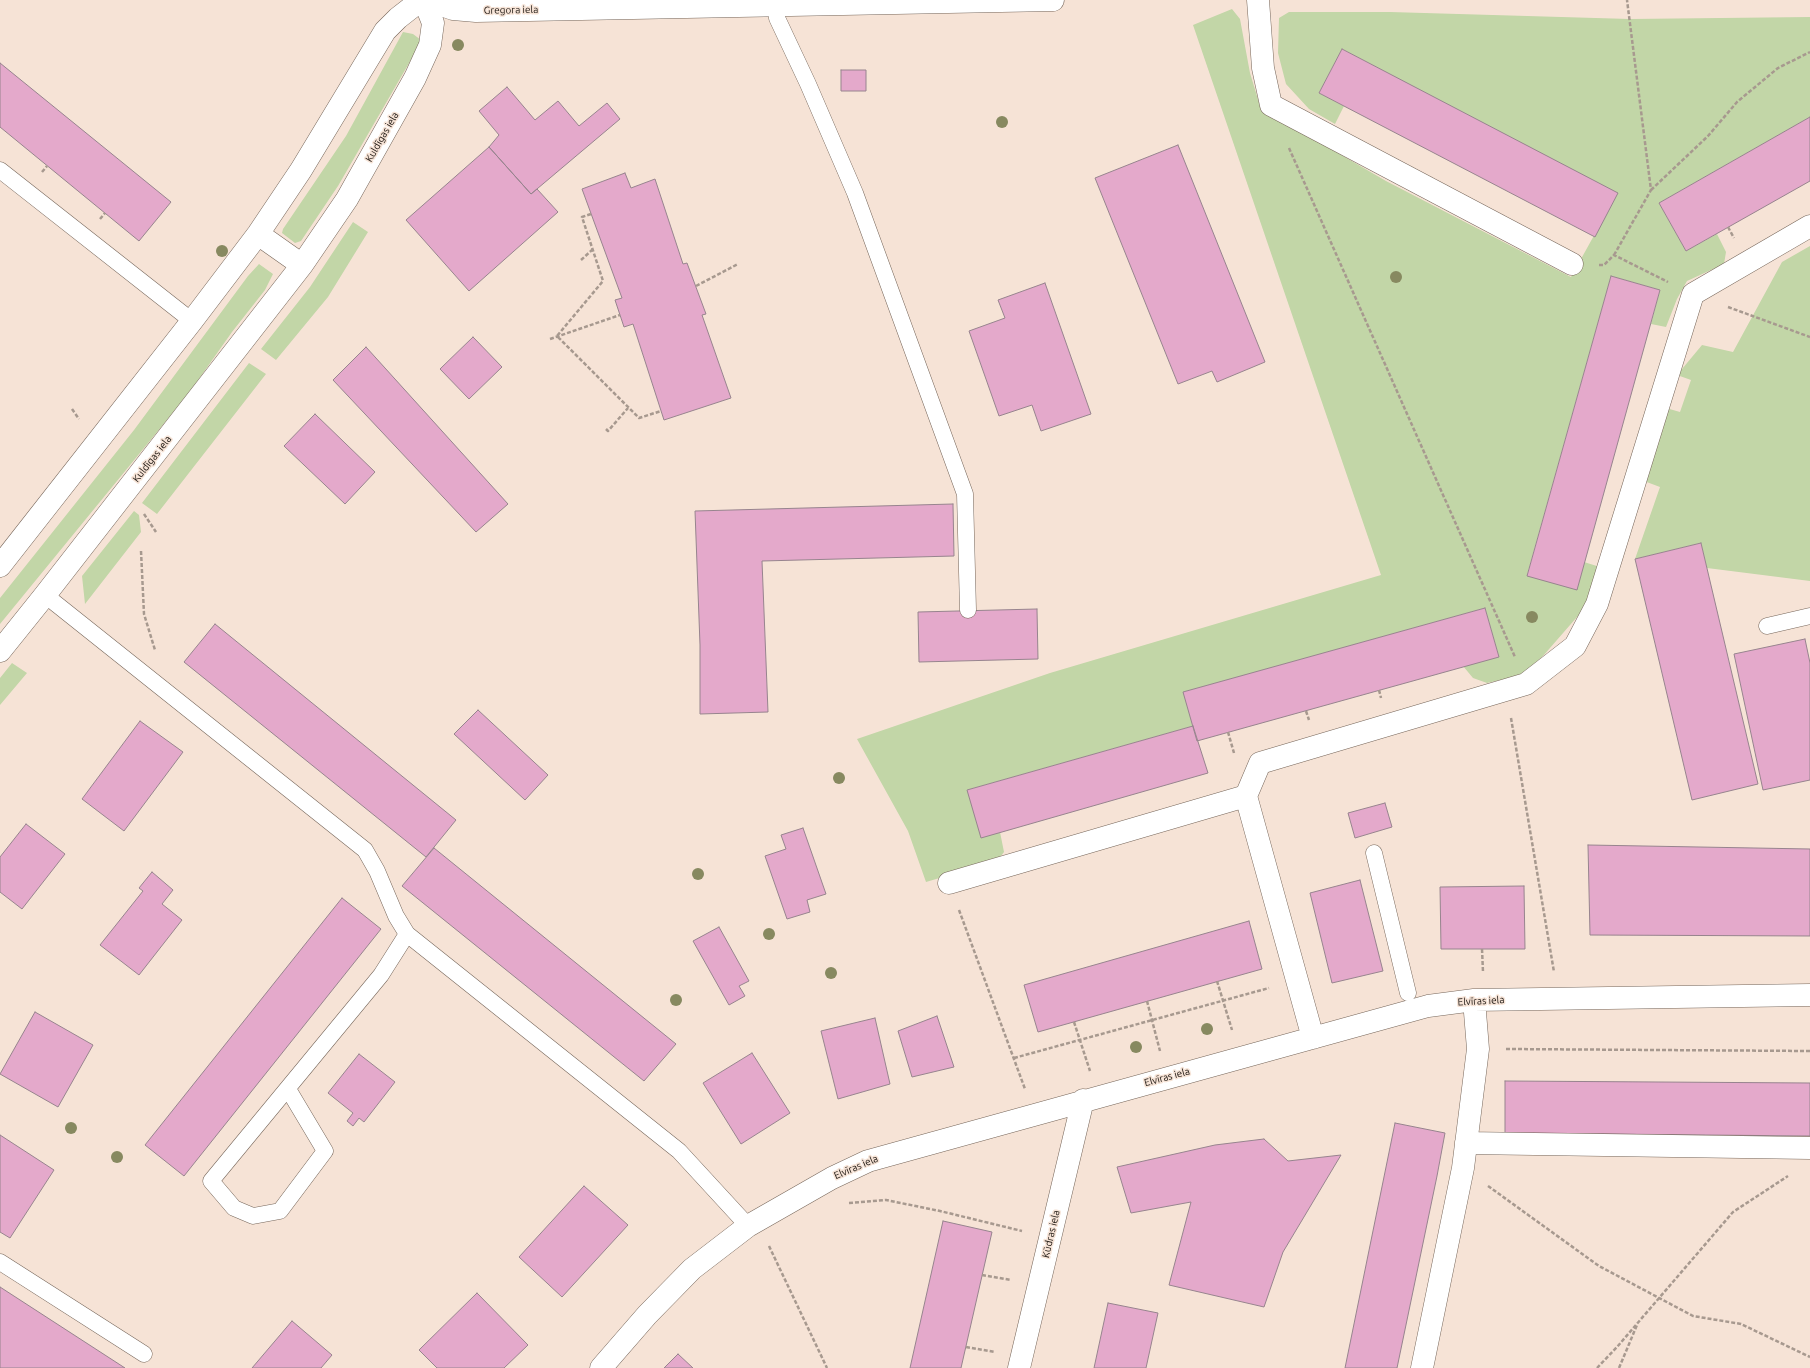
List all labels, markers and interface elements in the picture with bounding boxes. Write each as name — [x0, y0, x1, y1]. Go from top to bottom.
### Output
street label: Gregora iela — [484, 4, 538, 16]
street label: Kuldīgas iela — [363, 110, 401, 164]
street label: Kuldīgas iela — [130, 433, 174, 485]
street label: Elvīras iela — [1457, 994, 1505, 1008]
street label: Elvīras iela — [1143, 1065, 1191, 1089]
street label: Elvīras iela — [832, 1152, 880, 1182]
street label: Kūdras iela — [1040, 1209, 1062, 1259]

